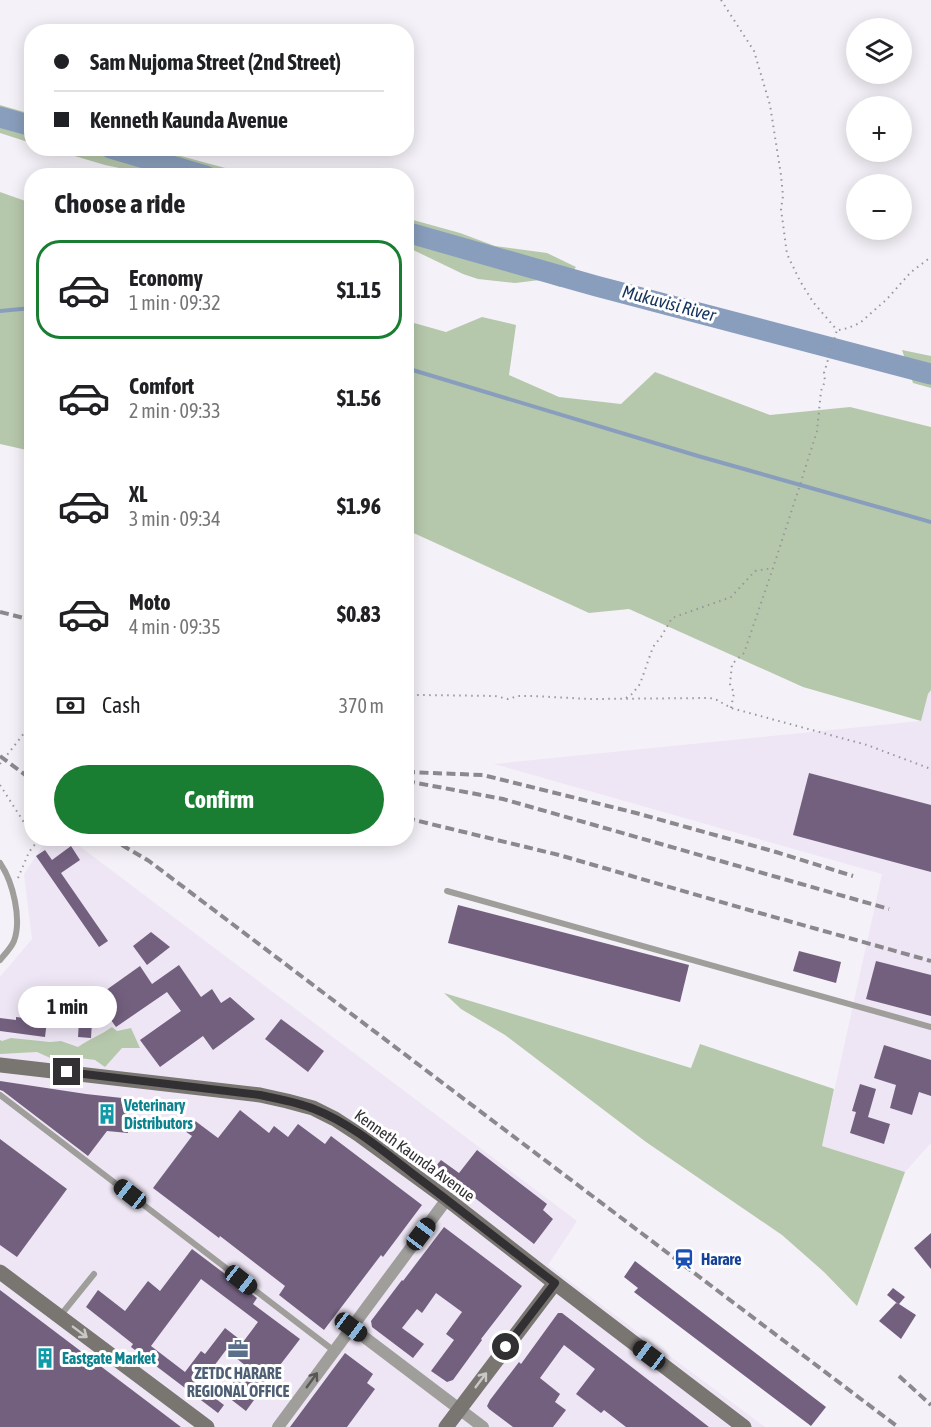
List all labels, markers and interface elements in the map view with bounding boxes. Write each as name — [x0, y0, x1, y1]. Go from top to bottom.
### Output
map controls — [846, 18, 912, 240]
button: layers — [846, 18, 912, 84]
text: Sam Nujoma Street (2nd Street) — [90, 49, 341, 75]
button: + — [846, 96, 912, 162]
text: Kenneth Kaunda Avenue — [90, 107, 288, 133]
button: − — [846, 174, 912, 240]
text: Choose a ride — [54, 188, 186, 219]
icon: car — [57, 263, 111, 317]
text: Economy — [129, 265, 203, 291]
text: $1.15 — [337, 277, 381, 303]
water label: Mukuvisi River — [620, 280, 719, 326]
text: 1 min · 09:32 — [129, 291, 221, 314]
icon: car — [57, 371, 111, 425]
text: Comfort — [129, 373, 194, 399]
text: $1.56 — [337, 385, 381, 411]
text: 2 min · 09:33 — [129, 399, 221, 422]
icon: car — [57, 479, 111, 533]
text: XL — [129, 481, 147, 507]
text: $1.96 — [337, 493, 381, 519]
text: 3 min · 09:34 — [129, 507, 221, 530]
icon: car — [57, 587, 111, 641]
text: Moto — [129, 589, 171, 615]
text: $0.83 — [337, 601, 381, 627]
text: 4 min · 09:35 — [129, 615, 221, 638]
icon: cash — [54, 689, 87, 722]
text: Cash — [102, 692, 141, 718]
text: 370 m — [339, 694, 384, 717]
button: Confirm — [54, 765, 384, 834]
callout: 1 min — [17, 985, 116, 1027]
text: 1 min — [47, 995, 88, 1018]
route end — [53, 1058, 80, 1085]
place label: Veterinary Distributors — [123, 1096, 193, 1132]
building icon: Veterinary Distributors — [95, 1102, 119, 1126]
street label: Kenneth Kaunda Avenue — [351, 1105, 479, 1205]
car — [110, 1176, 150, 1212]
car — [403, 1214, 439, 1254]
station icon: Harare — [672, 1247, 696, 1271]
place label: Harare — [701, 1250, 742, 1268]
car — [221, 1262, 261, 1298]
car — [331, 1309, 371, 1345]
one-way arrow — [72, 1326, 88, 1338]
route start — [492, 1333, 519, 1360]
office icon: ZETDC HARARE REGIONAL OFFICE — [226, 1337, 250, 1361]
car — [629, 1337, 669, 1373]
building icon: Eastgate Market — [33, 1346, 57, 1370]
place label: Eastgate Market — [62, 1349, 156, 1367]
place label: ZETDC HARARE REGIONAL OFFICE — [187, 1364, 290, 1400]
one-way arrow — [306, 1372, 318, 1388]
one-way arrow — [475, 1373, 488, 1389]

